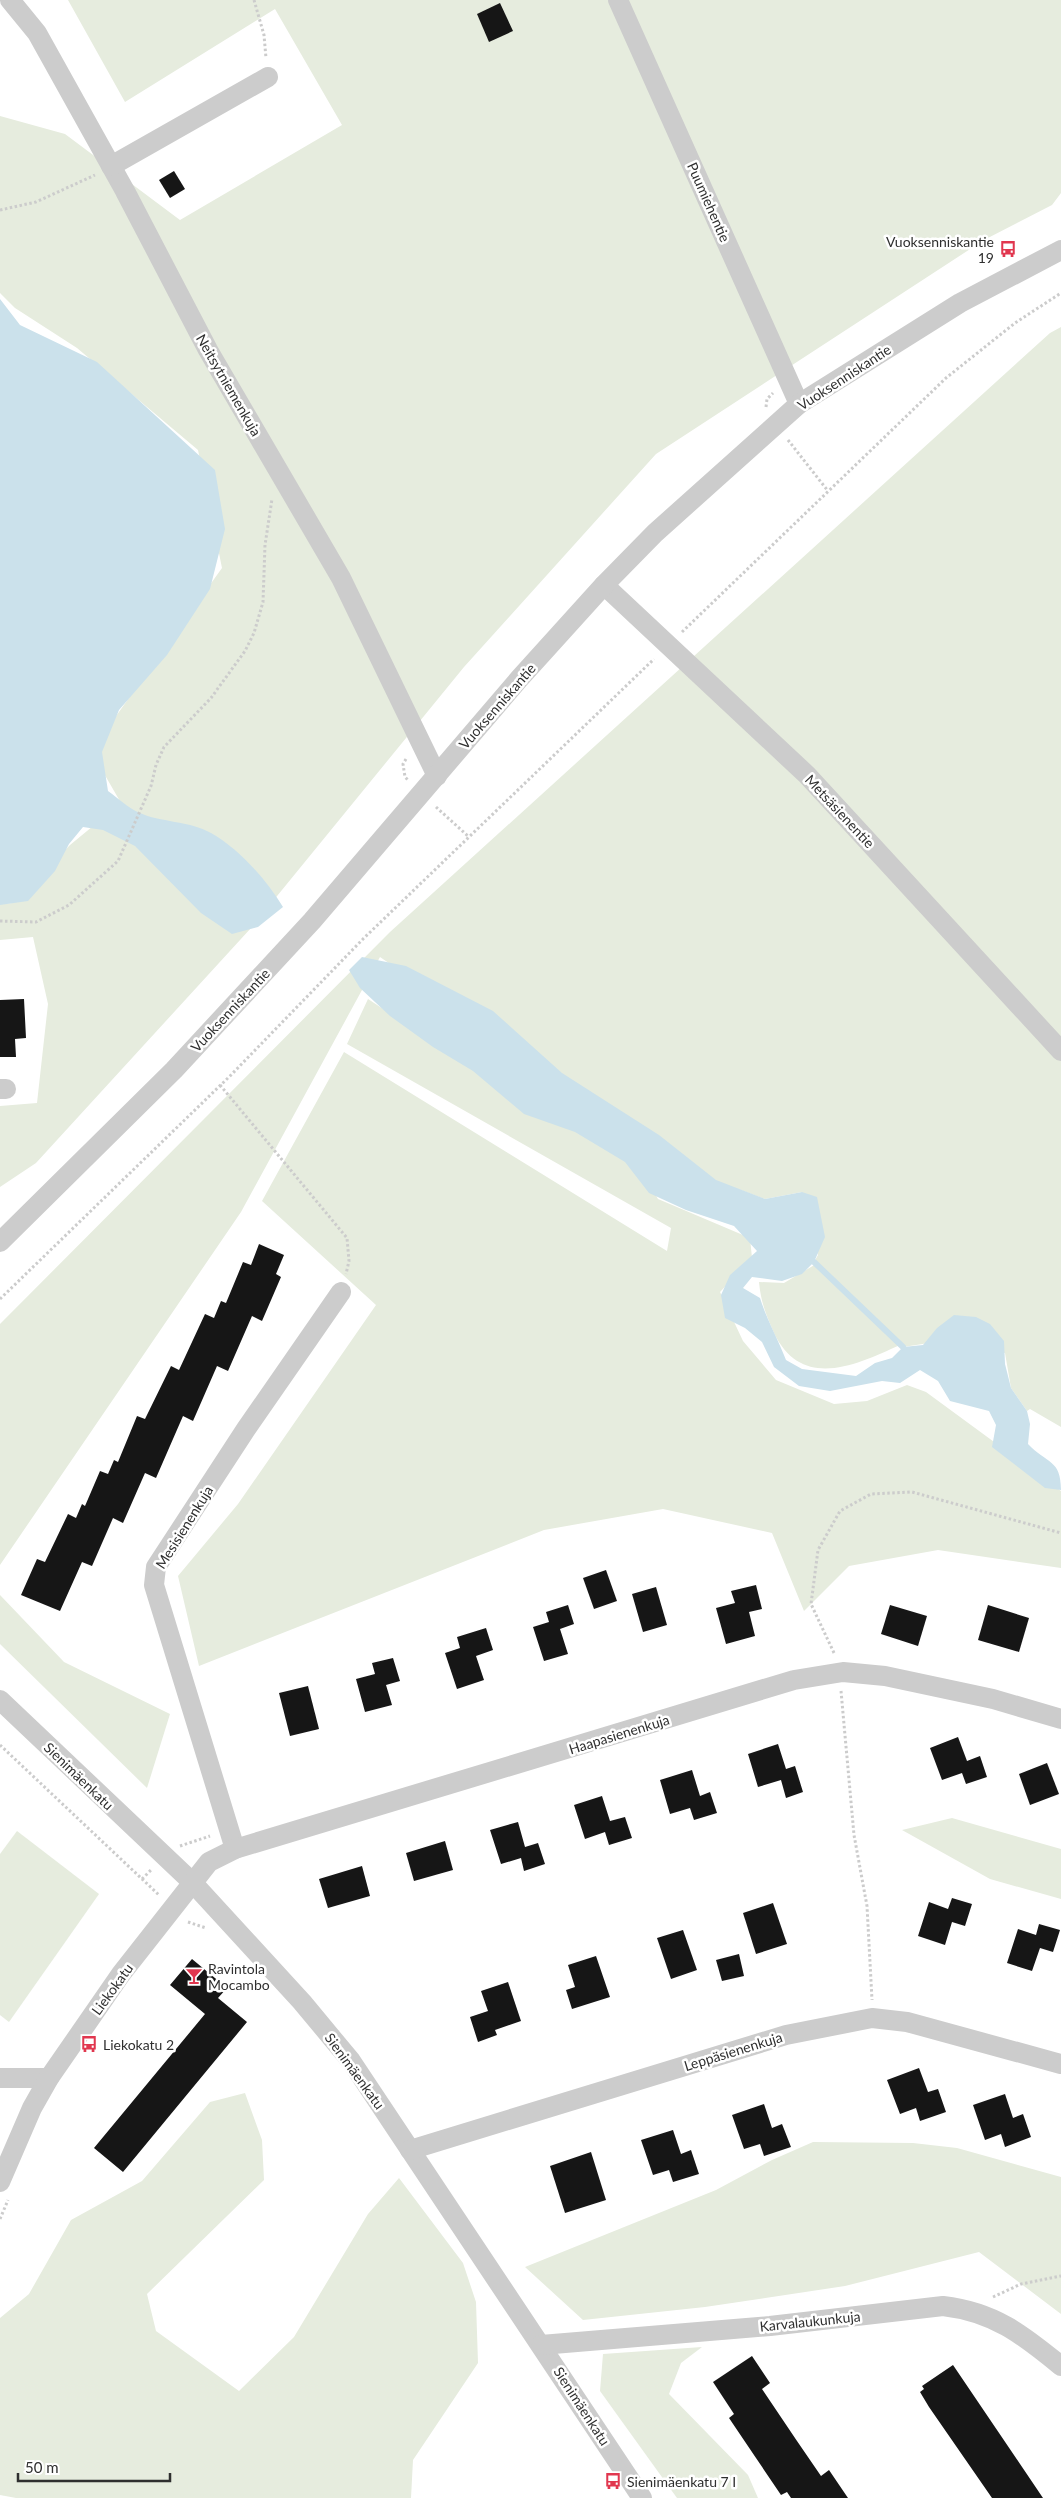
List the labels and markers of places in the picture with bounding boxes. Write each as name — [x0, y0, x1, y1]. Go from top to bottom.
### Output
place label: Vuoksenniskantie 19 — [886, 233, 994, 266]
bus stop icon: Vuoksenniskantie 19 — [998, 239, 1018, 259]
place label: Ravintola Mocambo — [208, 1960, 270, 1993]
bar icon: Ravintola Mocambo — [184, 1966, 204, 1986]
bus stop icon: Liekokatu 2 — [79, 2034, 99, 2054]
place label: Liekokatu 2 — [103, 2036, 174, 2053]
bus stop icon: Sienimäenkatu 7 I — [603, 2471, 623, 2491]
place label: Sienimäenkatu 7 I — [627, 2473, 736, 2490]

